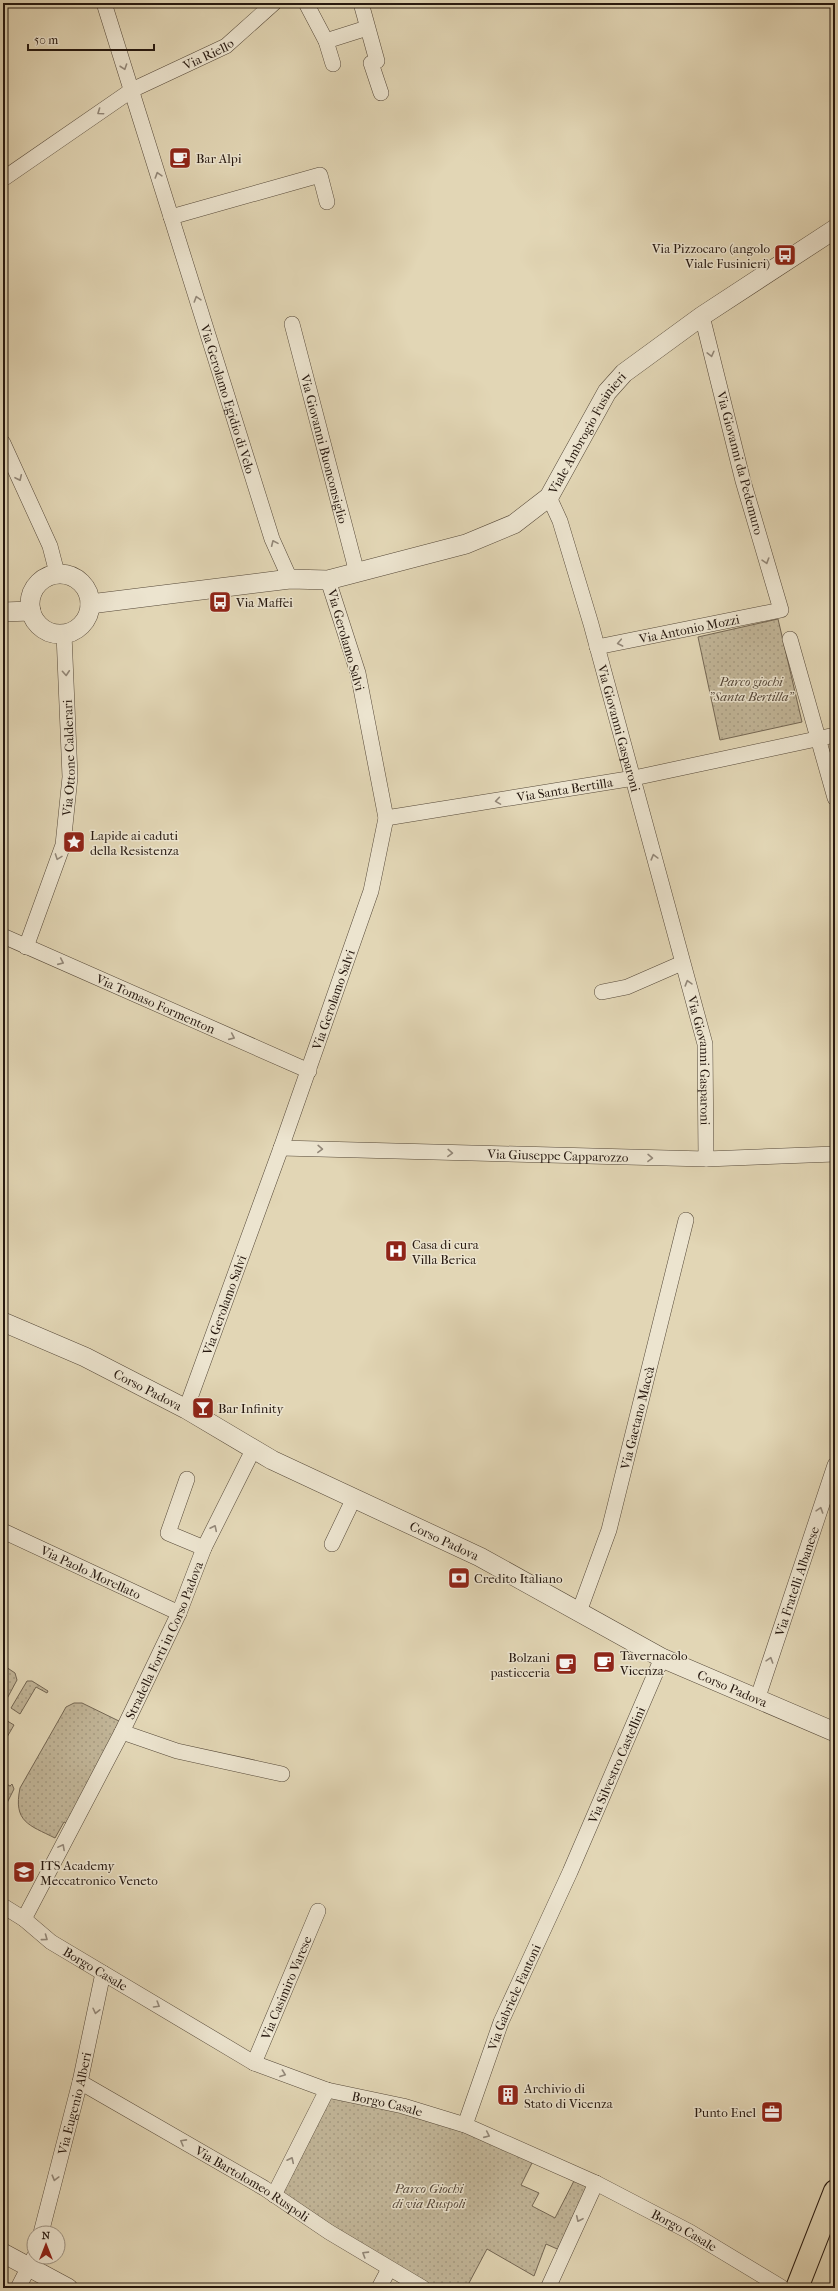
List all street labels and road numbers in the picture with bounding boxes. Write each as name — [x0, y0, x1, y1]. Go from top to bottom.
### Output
street label: Via Riello — [180, 35, 237, 73]
street label: Via Gerolamo Egidio di Velo — [197, 322, 259, 476]
street label: Viale Ambrogio Fusinieri — [544, 369, 629, 497]
street label: Via Giovanni Buonconsiglio — [298, 372, 351, 525]
street label: Via Giovanni da Pedemuro — [713, 389, 766, 537]
street label: Via Gerolamo Salvi — [324, 587, 368, 693]
street label: Via Antonio Mozzi — [636, 611, 741, 646]
street label: Via Giovanni Gasparoni — [595, 662, 644, 794]
street label: Via Ottone Calderari — [58, 699, 78, 818]
street label: Via Santa Bertilla — [515, 774, 615, 804]
street label: Via Gerolamo Salvi — [308, 947, 357, 1053]
street label: Via Tomaso Formenton — [93, 970, 218, 1036]
street label: Via Giovanni Gasparoni — [684, 993, 713, 1126]
street label: Via Giuseppe Capparozzo — [486, 1146, 629, 1165]
street label: Via Gerolamo Salvi — [199, 1253, 249, 1358]
street label: Via Gaetano Maccà — [617, 1364, 657, 1472]
street label: Corso Padova — [111, 1366, 185, 1414]
street label: Corso Padova — [407, 1518, 482, 1563]
street label: Via Fratelli Albanese — [771, 1524, 822, 1639]
street label: Via Paolo Morellato — [38, 1542, 144, 1602]
street label: Stradella Forti in Corso Padova — [122, 1558, 206, 1722]
street label: Corso Padova — [695, 1667, 771, 1710]
street label: Via Silvestro Castellini — [584, 1704, 648, 1826]
street label: Via Casimiro Varese — [257, 1933, 314, 2042]
street label: Via Gabriele Fantoni — [484, 1941, 543, 2053]
street label: Borgo Casale — [61, 1944, 131, 1994]
street label: Via Eugenio Alberi — [54, 2050, 94, 2157]
street label: Borgo Casale — [350, 2088, 425, 2119]
street label: Via Bartolomeo Ruspoli — [192, 2142, 313, 2224]
street label: Borgo Casale — [649, 2206, 720, 2254]

